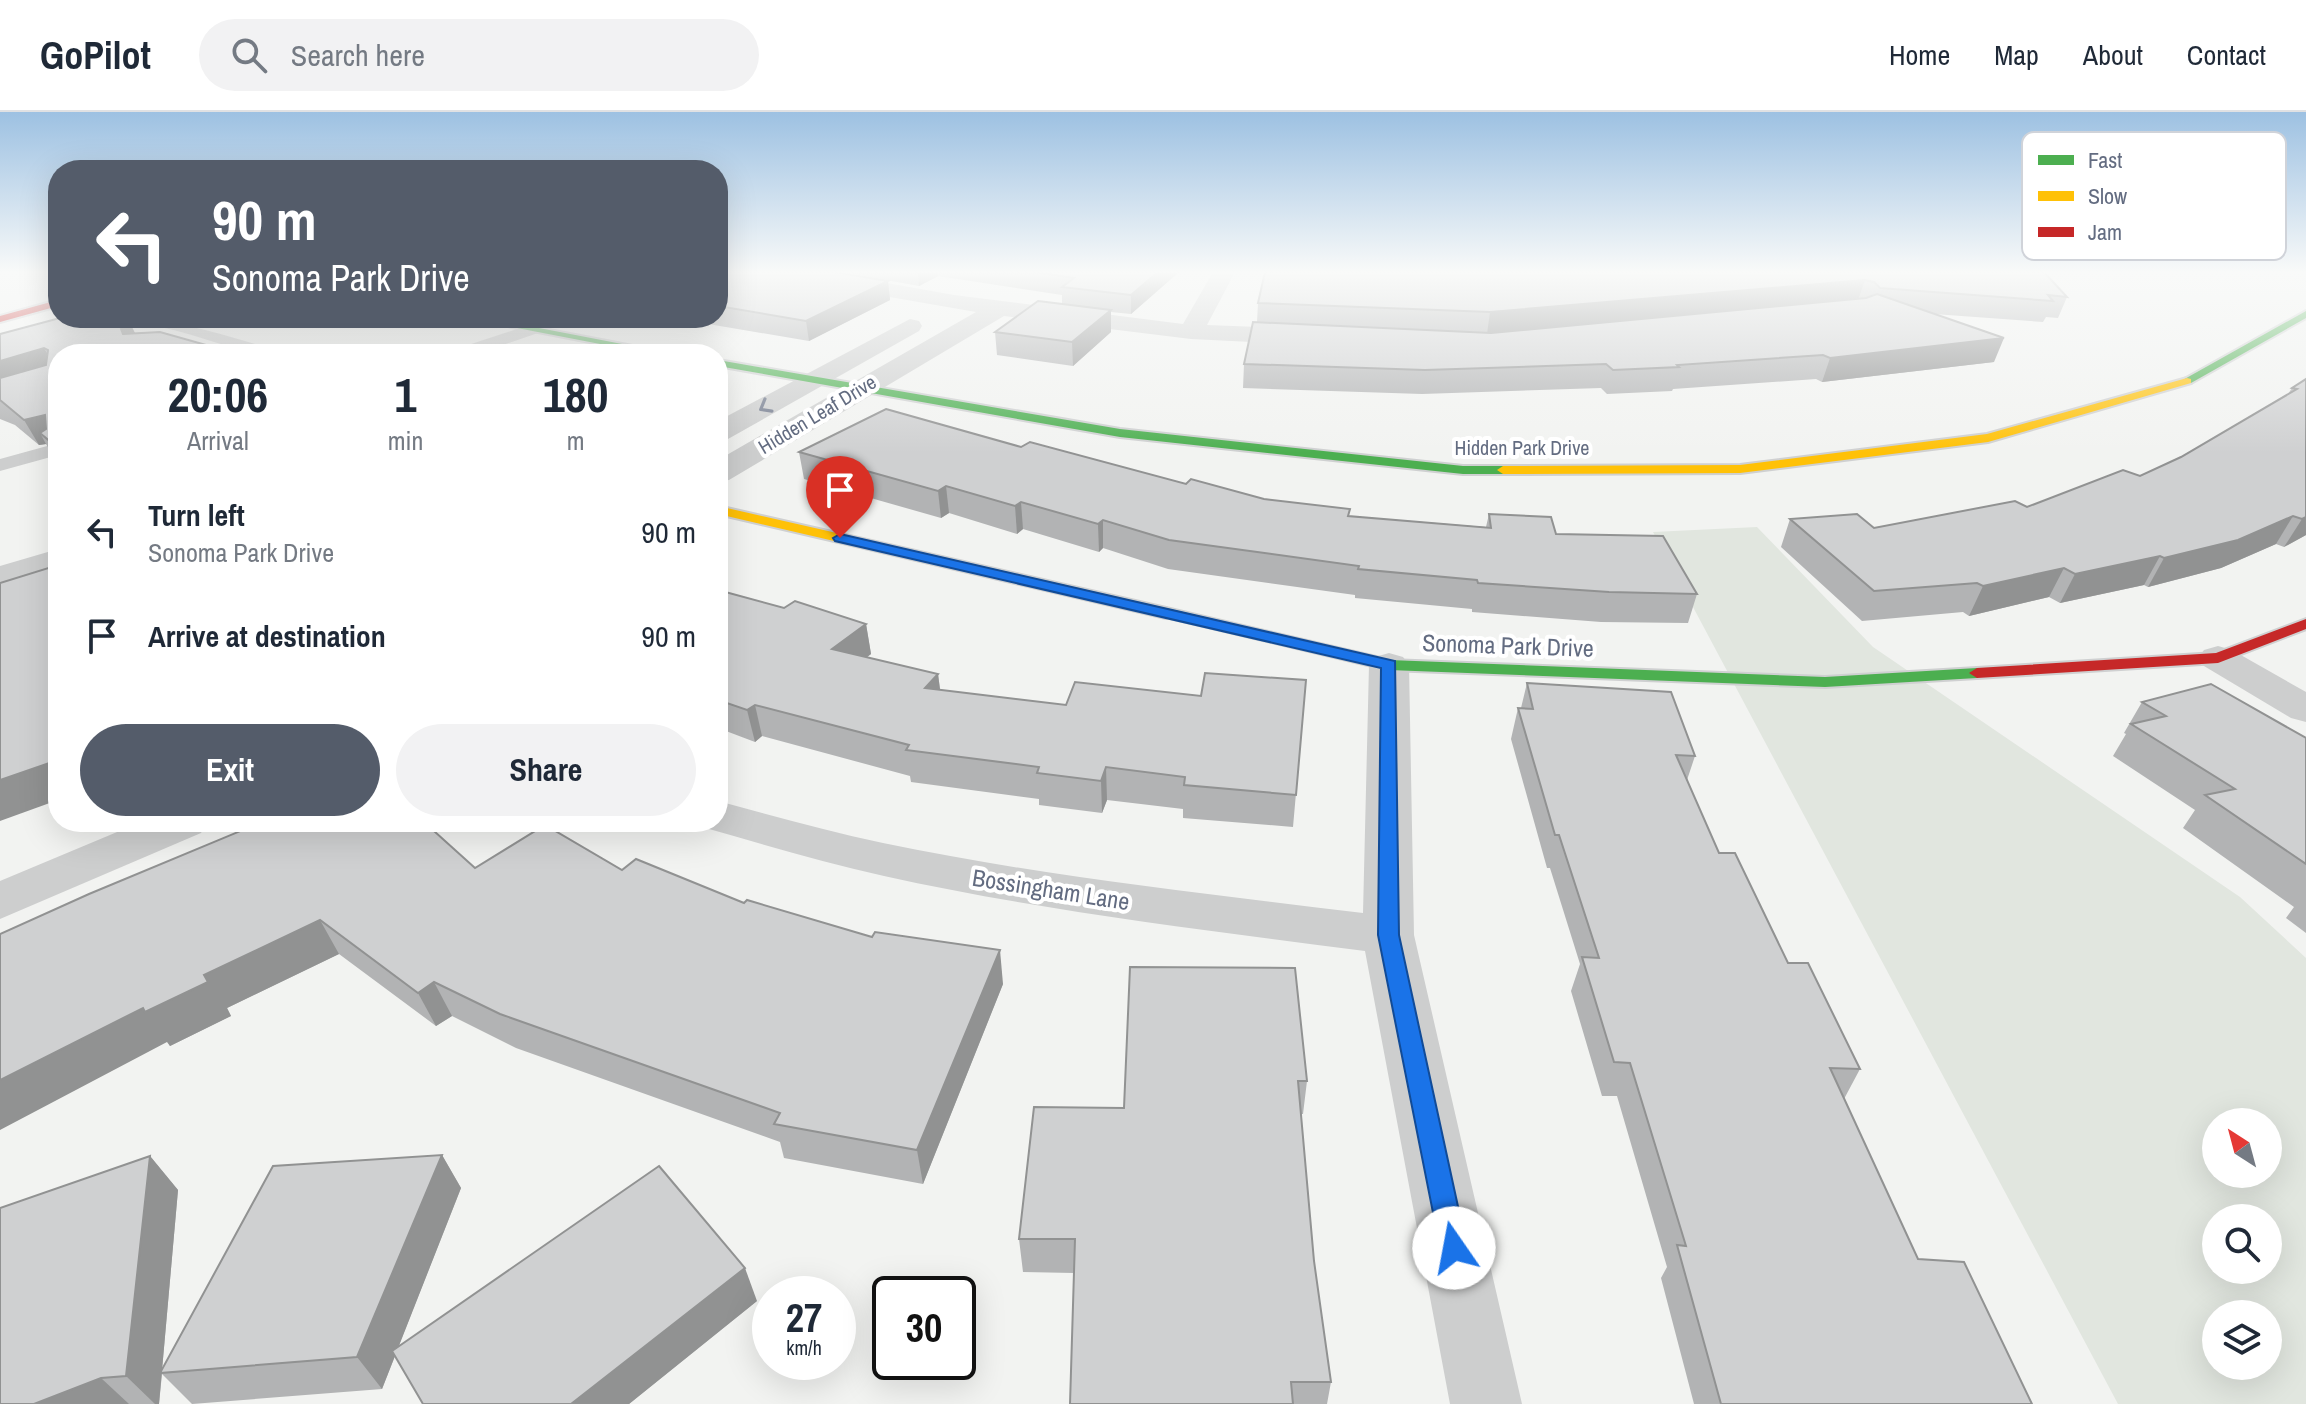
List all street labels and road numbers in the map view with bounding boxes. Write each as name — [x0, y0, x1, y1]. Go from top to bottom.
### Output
street label: Hidden Leaf Drive — [753, 368, 881, 460]
street label: Hidden Park Drive — [1455, 434, 1589, 461]
street label: Sonoma Park Drive — [1422, 626, 1594, 664]
street label: Bossingham Lane — [970, 861, 1132, 917]

